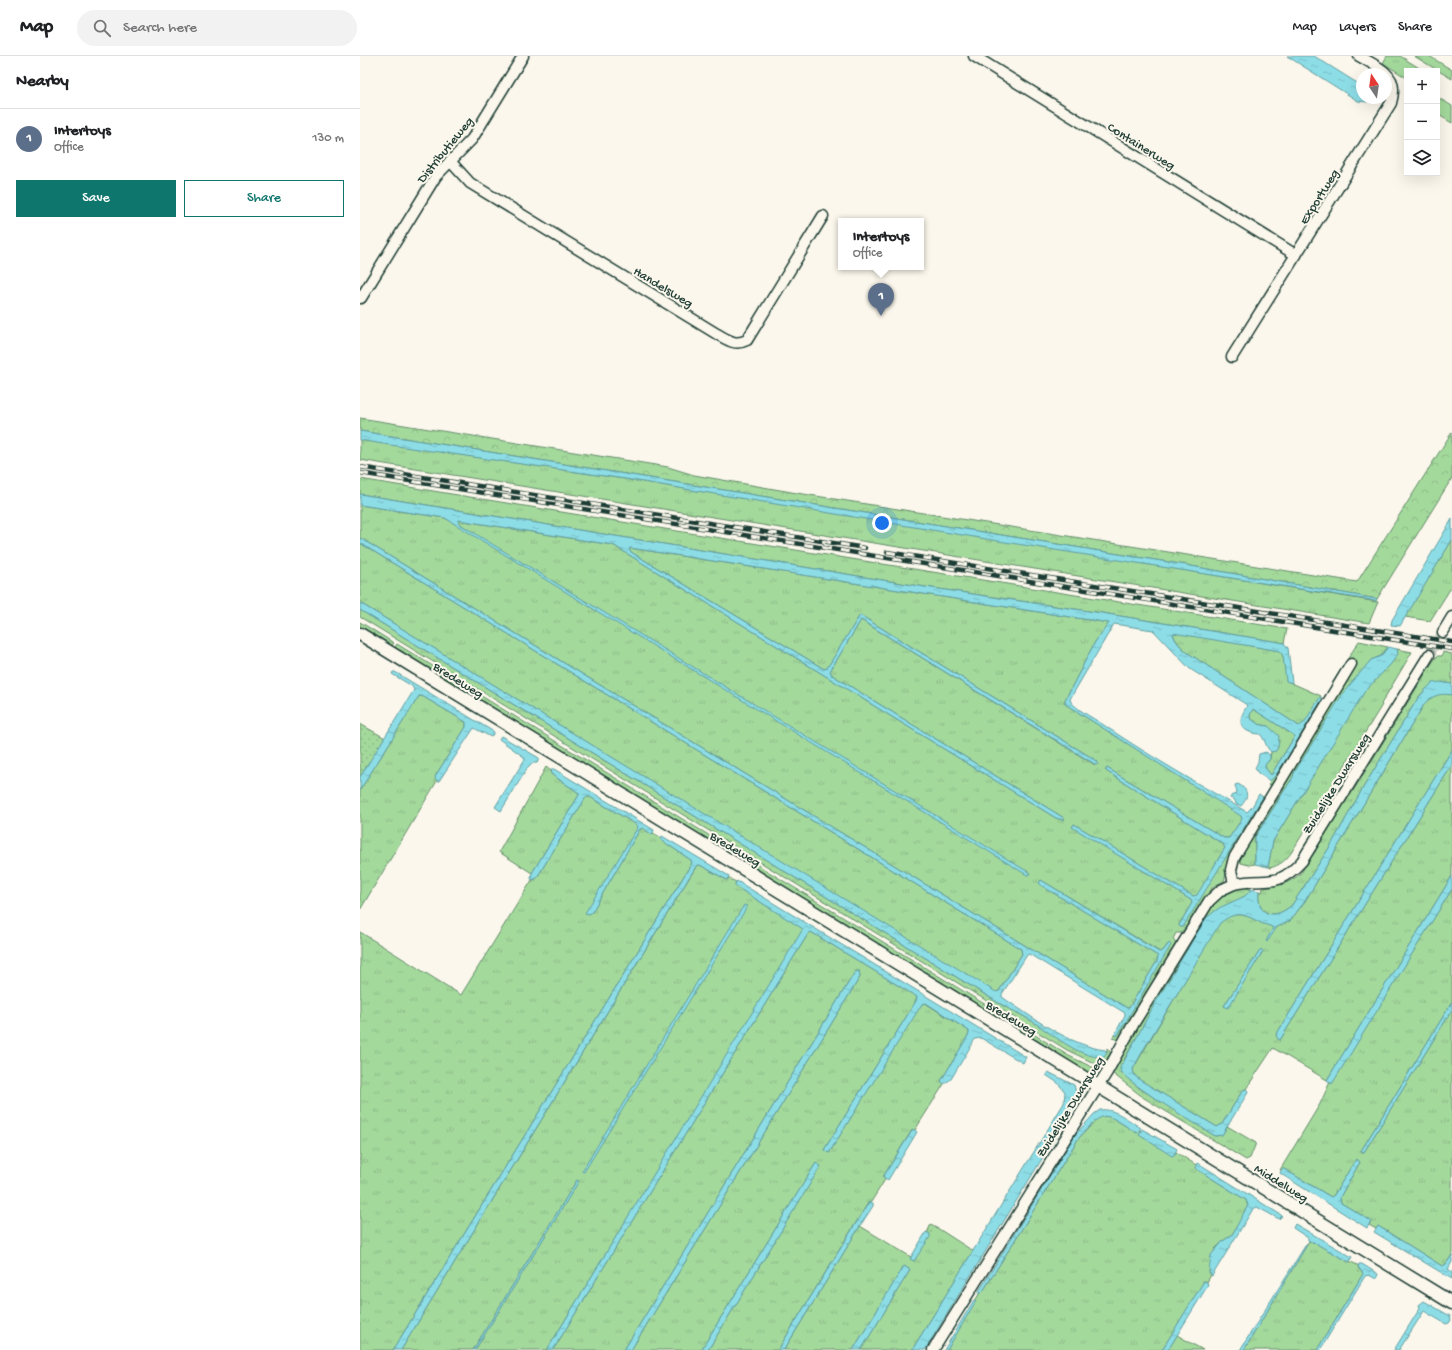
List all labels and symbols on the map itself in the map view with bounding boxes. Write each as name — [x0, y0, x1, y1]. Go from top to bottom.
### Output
north arrow — [1356, 68, 1392, 104]
street label: Distributieweg — [414, 114, 477, 187]
street label: Containerweg — [1104, 120, 1177, 174]
street label: Exportweg — [1297, 167, 1343, 228]
street label: Handelsweg — [630, 264, 695, 312]
pin: 1 — [868, 283, 894, 316]
your location — [872, 513, 892, 533]
street label: Bredeweg — [429, 659, 486, 702]
street label: Zuidelijke Dwarsweg — [1300, 731, 1374, 838]
street label: Bredeweg — [706, 829, 763, 871]
street label: Bredeweg — [982, 998, 1039, 1040]
street label: Zuidelijke Dwarsweg — [1034, 1054, 1108, 1161]
street label: Middelweg — [1251, 1162, 1310, 1207]

